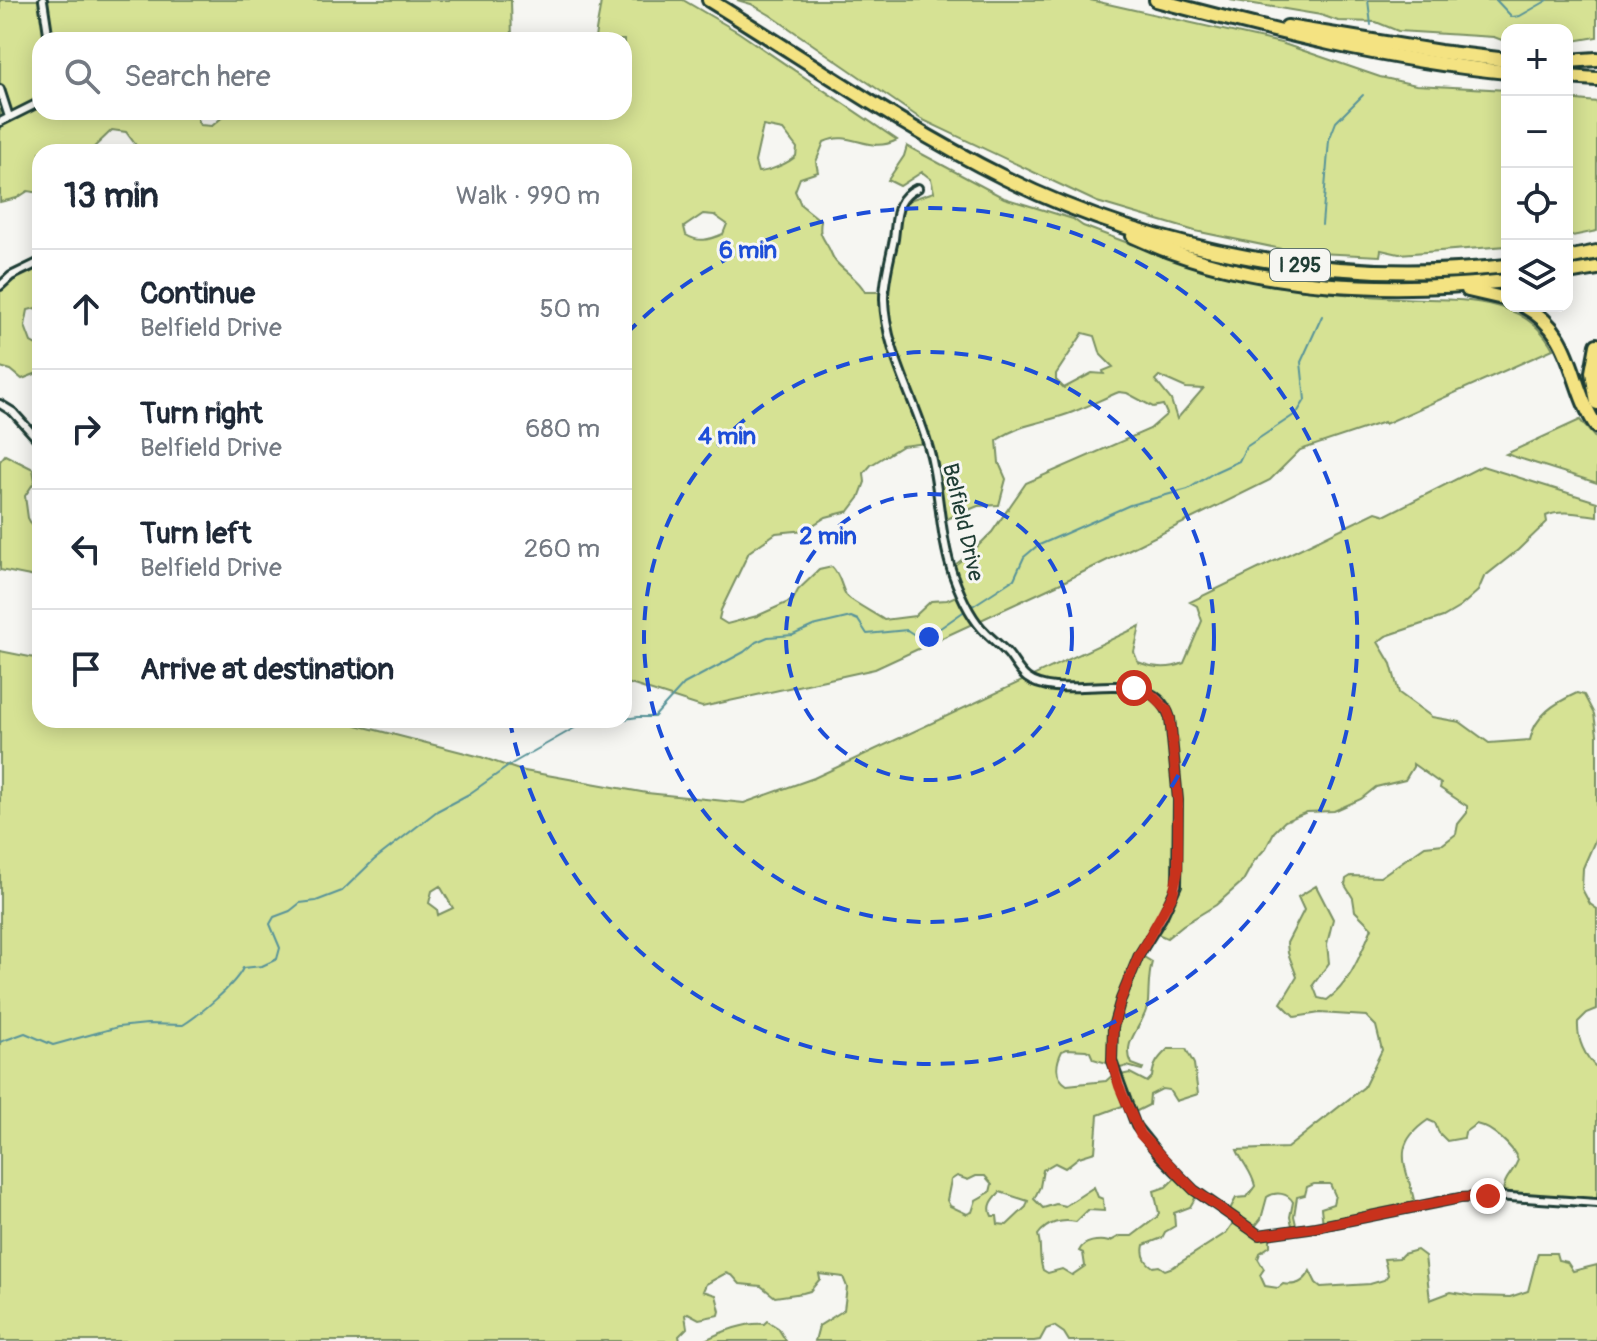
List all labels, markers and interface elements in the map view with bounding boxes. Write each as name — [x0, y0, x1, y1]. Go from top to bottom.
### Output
map controls — [1501, 24, 1573, 312]
button: + — [1501, 24, 1573, 96]
search box — [32, 32, 632, 120]
icon: search — [60, 54, 104, 98]
text: Search here — [124, 58, 271, 95]
button: − — [1501, 96, 1573, 168]
button: locate — [1501, 168, 1573, 240]
text: 13 min — [64, 175, 159, 218]
text: Walk · 990 m — [456, 180, 600, 212]
text: 6 min — [719, 236, 777, 265]
button: layers — [1501, 240, 1573, 312]
road number: I 295 — [1270, 249, 1330, 281]
text: Continue — [140, 275, 255, 312]
icon: ahead — [64, 287, 108, 331]
text: 50 m — [539, 293, 600, 325]
text: Belfield Drive — [140, 312, 282, 344]
text: Turn right — [140, 395, 263, 432]
icon: right — [64, 407, 108, 451]
text: 680 m — [525, 413, 600, 445]
text: 4 min — [698, 422, 756, 451]
text: Belfield Drive — [140, 432, 282, 464]
street label: Belfield Drive — [936, 461, 990, 584]
text: Turn left — [140, 515, 251, 552]
text: 2 min — [799, 522, 857, 551]
icon: left — [64, 527, 108, 571]
text: 260 m — [524, 533, 600, 565]
text: Belfield Drive — [140, 552, 282, 584]
centre of rings — [915, 623, 943, 651]
icon: arrive — [64, 647, 108, 691]
text: Arrive at destination — [140, 651, 394, 688]
route start — [1116, 670, 1152, 706]
route end — [1470, 1178, 1506, 1214]

